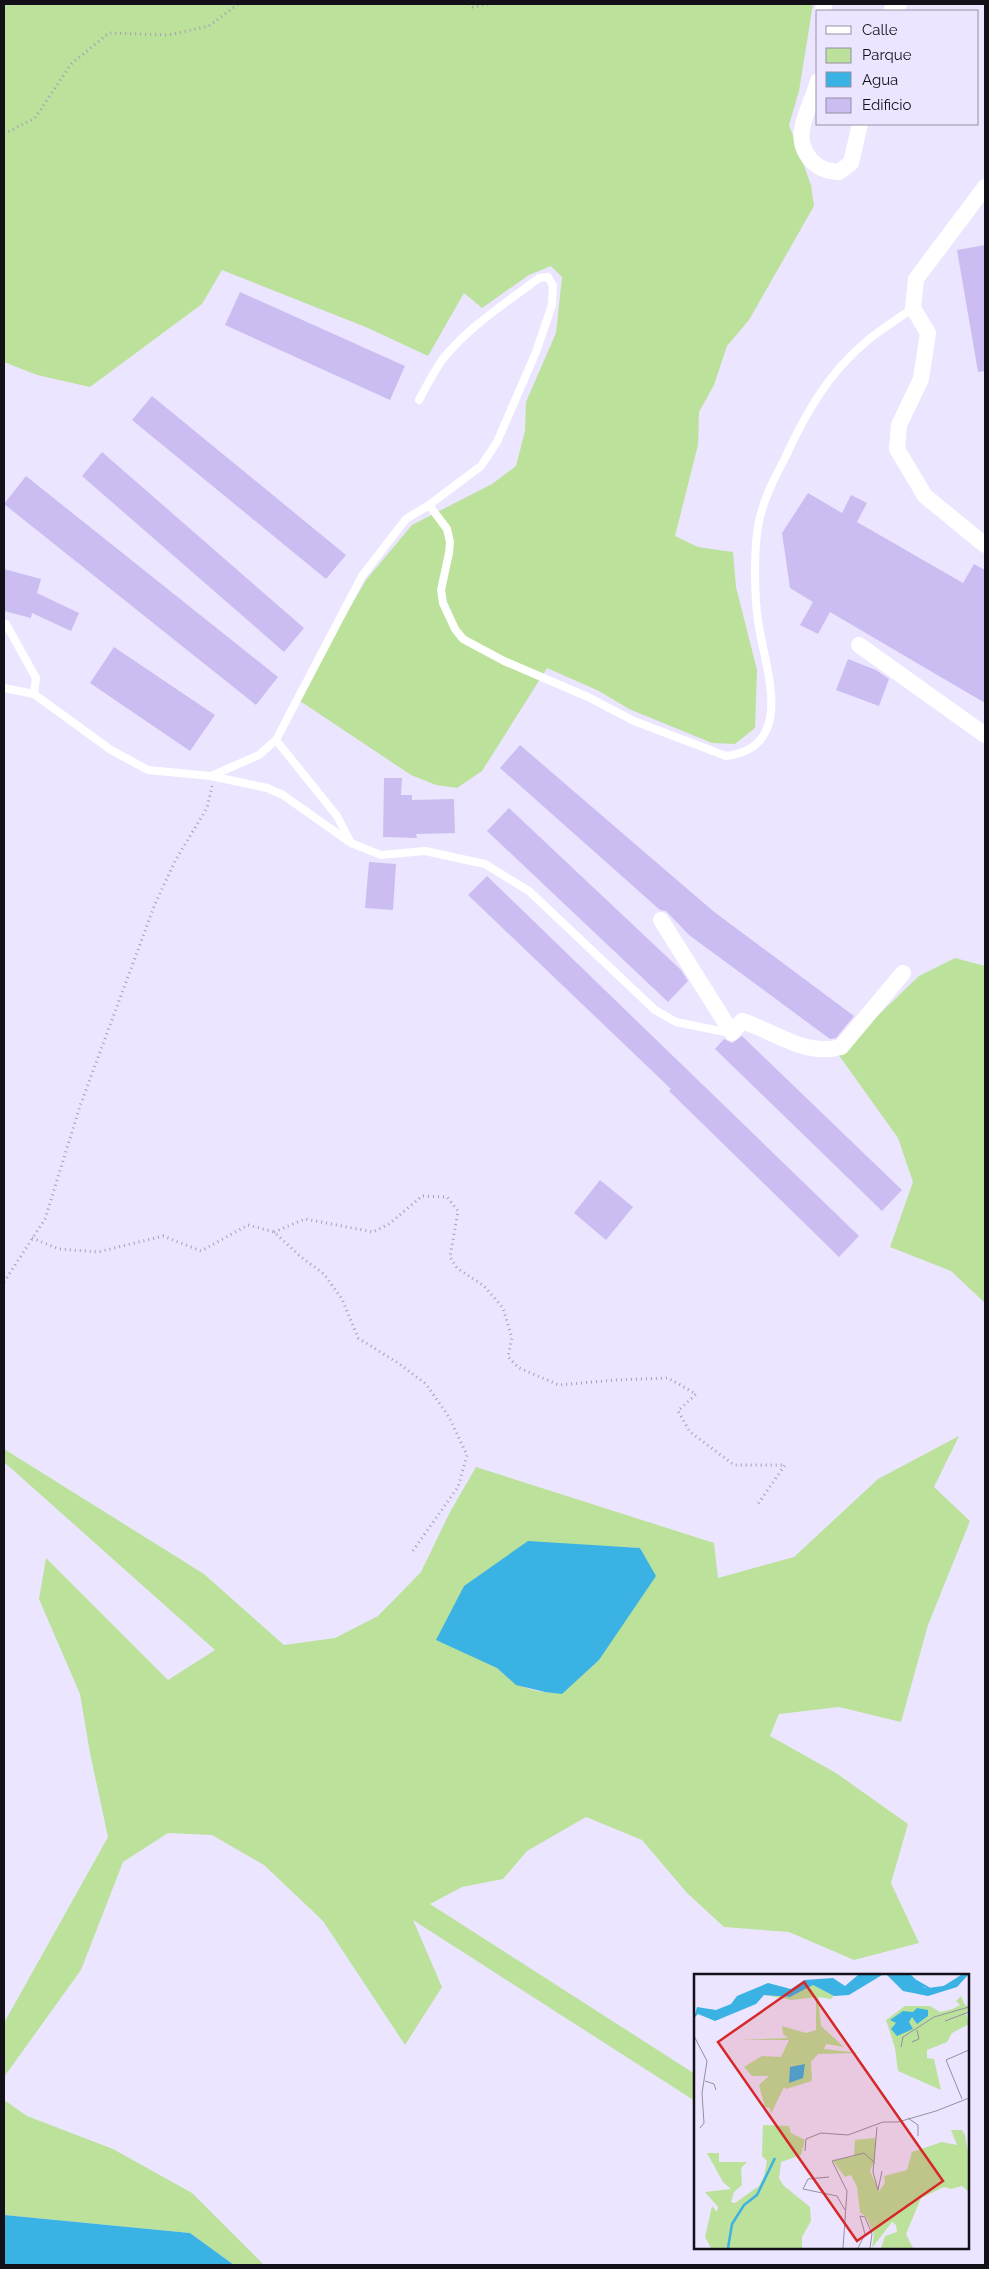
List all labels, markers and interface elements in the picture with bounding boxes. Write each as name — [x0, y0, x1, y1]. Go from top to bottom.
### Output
legend — [816, 10, 979, 125]
text: Calle — [862, 21, 898, 39]
text: Parque — [862, 46, 912, 64]
text: Agua — [862, 71, 898, 89]
text: Edificio — [862, 96, 912, 114]
inset map — [694, 1974, 969, 2249]

